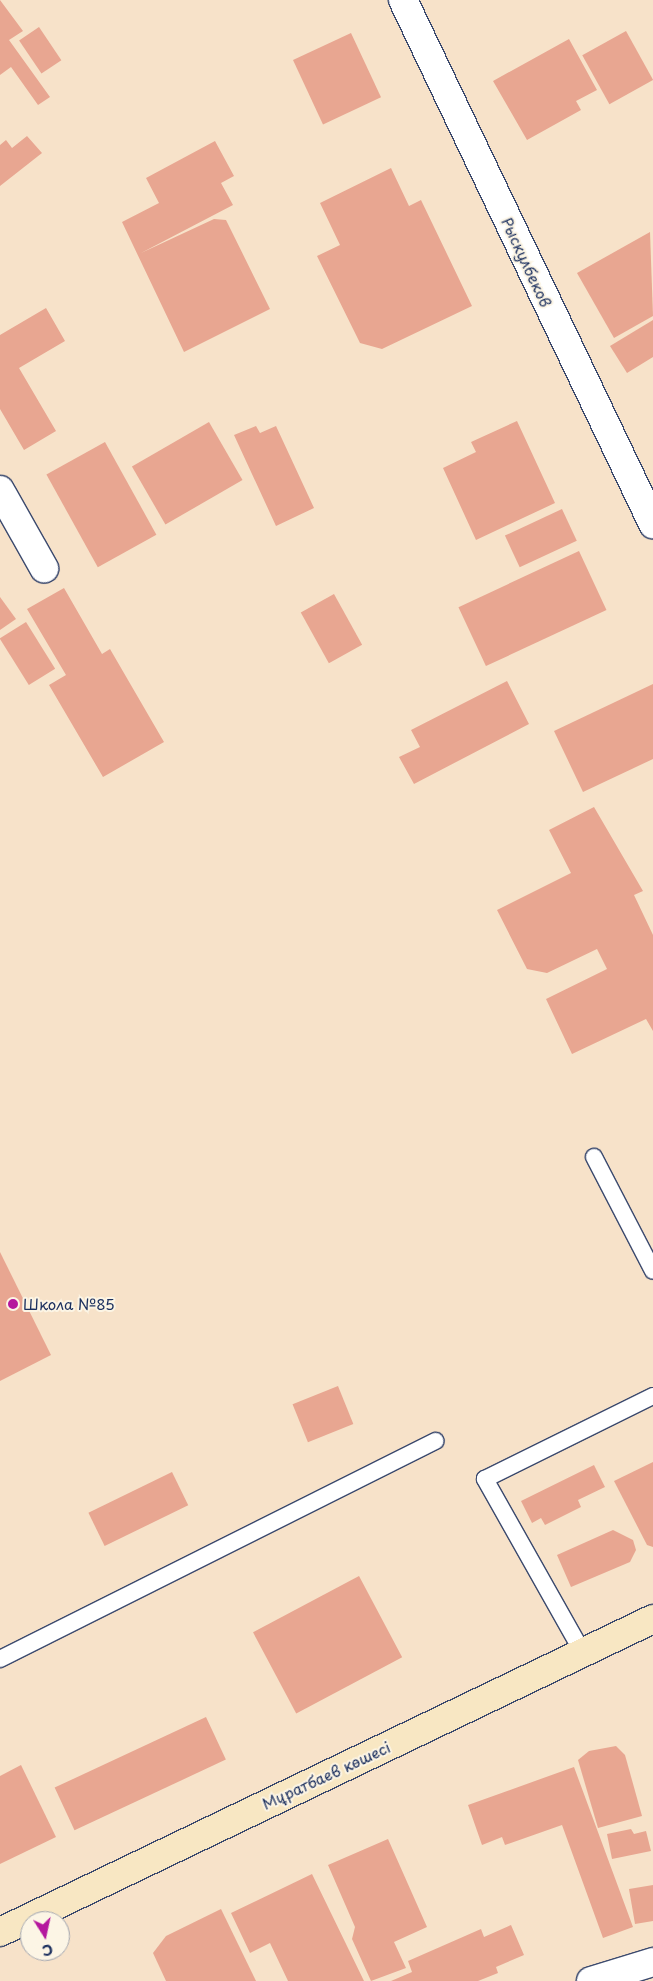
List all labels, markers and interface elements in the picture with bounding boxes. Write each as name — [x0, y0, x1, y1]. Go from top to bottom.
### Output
street label: Рыскулбеков — [498, 214, 556, 310]
place label: Школа №85 — [23, 1295, 115, 1313]
marker: Школа №85 — [7, 1298, 19, 1310]
street label: Мұратбаев көшесі — [259, 1737, 393, 1813]
north arrow — [20, 1911, 70, 1961]
text: С — [41, 1939, 55, 1962]

